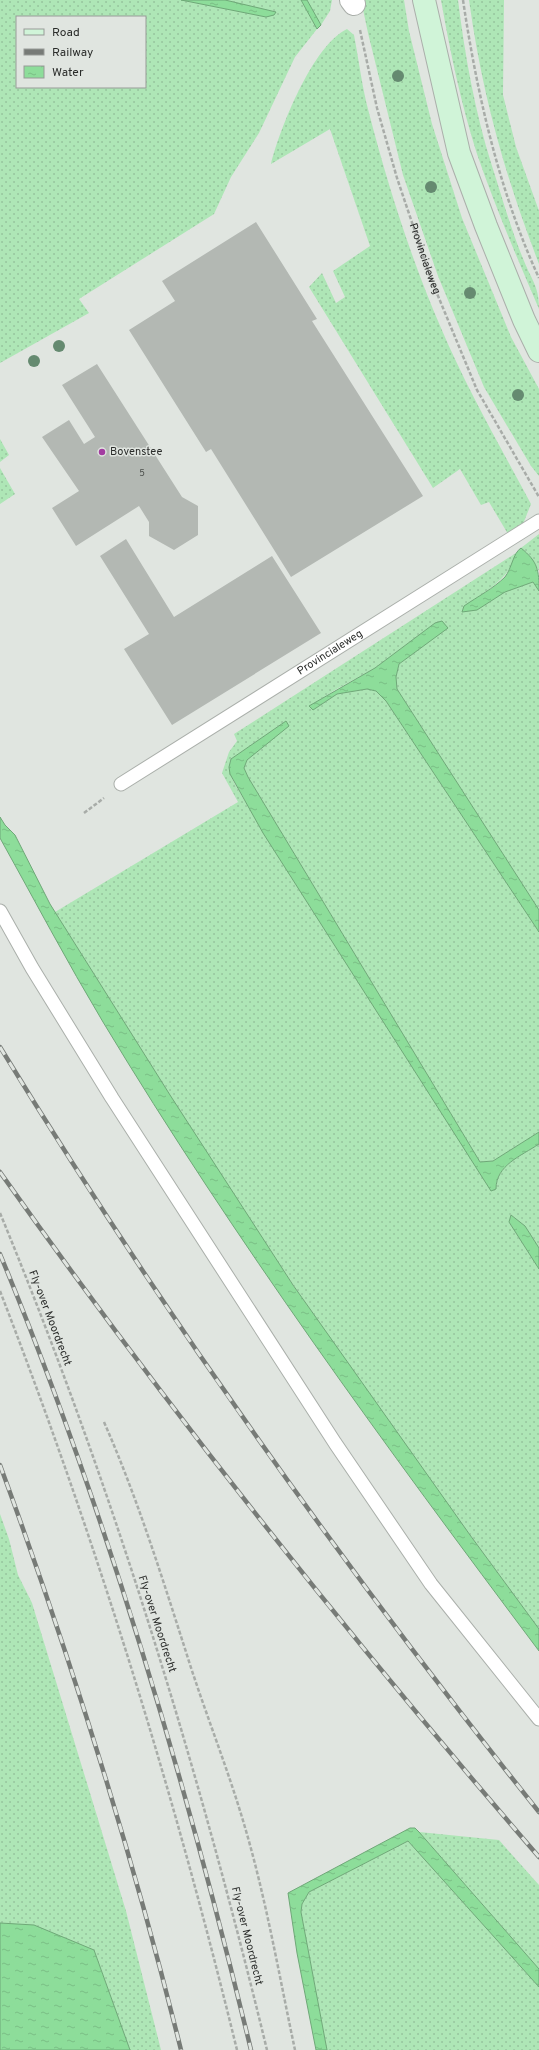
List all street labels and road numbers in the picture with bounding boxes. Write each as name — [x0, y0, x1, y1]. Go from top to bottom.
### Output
street label: Provincialeweg — [406, 221, 444, 297]
street label: Provincialeweg — [295, 627, 365, 678]
street label: Fly-over Moordrecht — [25, 1268, 75, 1368]
street label: Fly-over Moordrecht — [135, 1574, 179, 1674]
street label: Fly-over Moordrecht — [228, 1885, 266, 1987]

